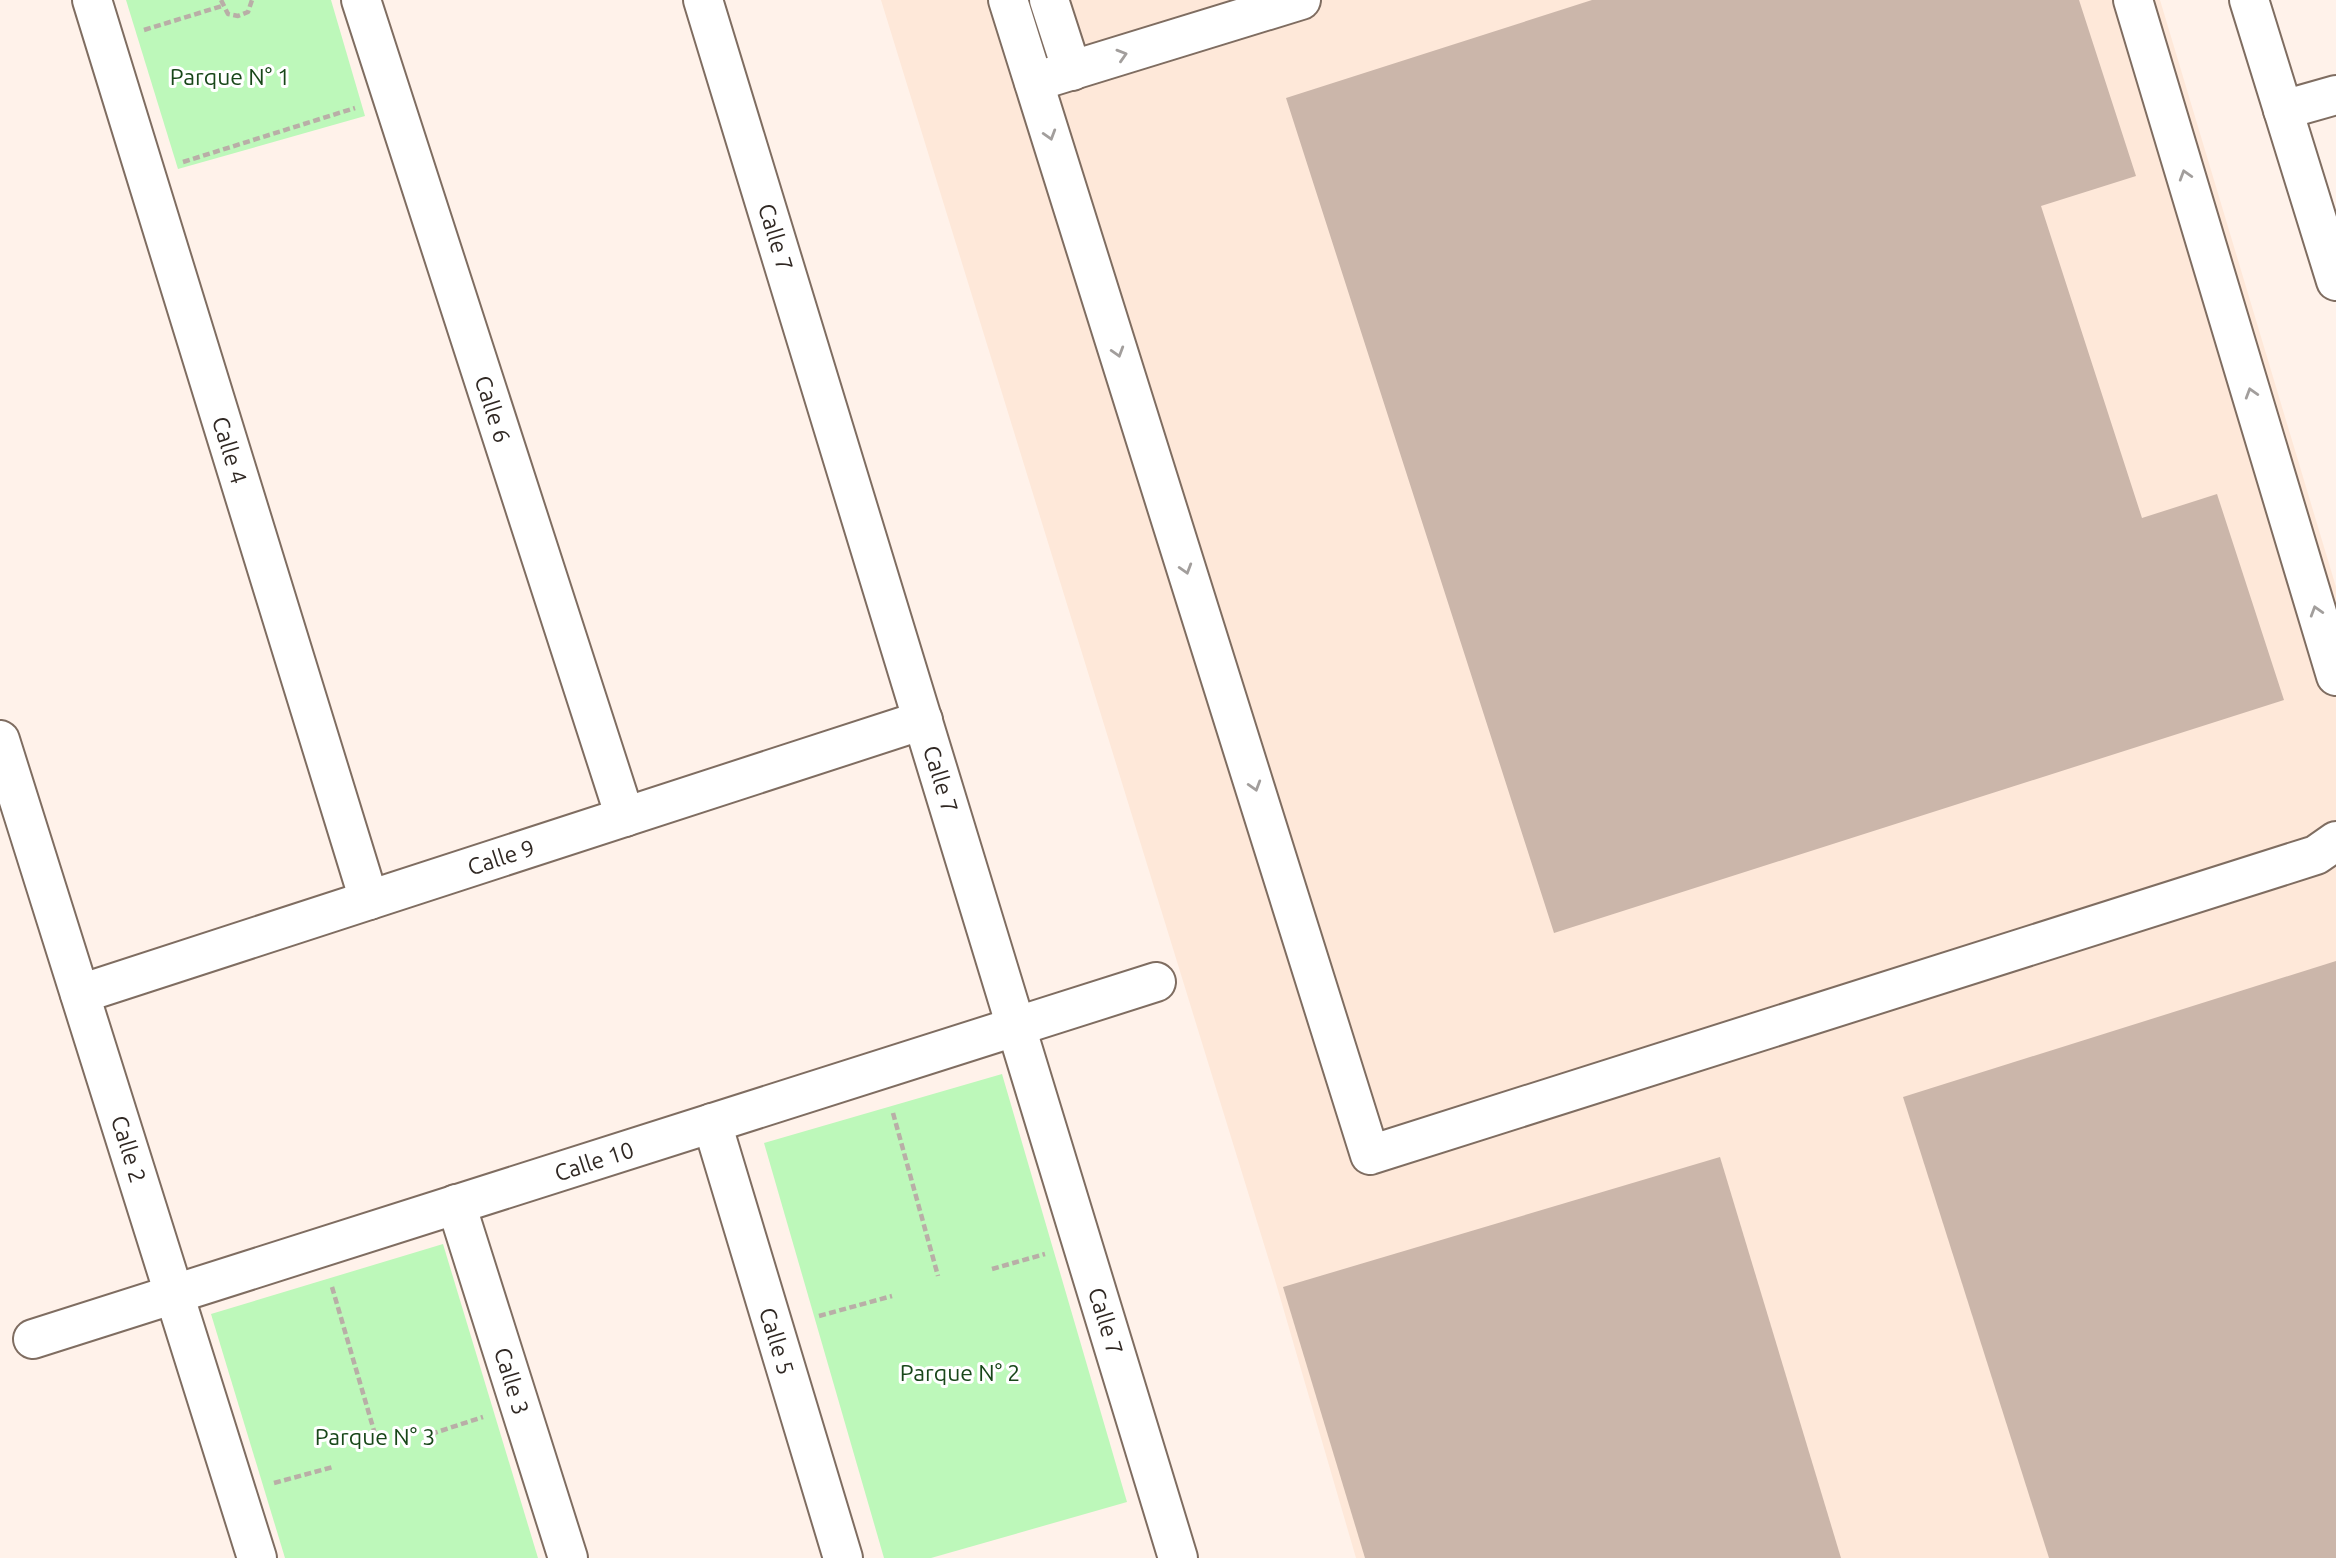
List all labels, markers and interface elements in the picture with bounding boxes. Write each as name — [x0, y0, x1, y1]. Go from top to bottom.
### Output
one-way arrow — [1116, 49, 1128, 63]
park label: Parque N° 1 — [170, 64, 290, 89]
one-way arrow — [1042, 129, 1057, 141]
one-way arrow — [2179, 169, 2194, 181]
street label: Calle 7 — [754, 200, 798, 274]
one-way arrow — [1110, 346, 1125, 358]
street label: Calle 6 — [470, 372, 516, 446]
one-way arrow — [2244, 387, 2259, 399]
street label: Calle 4 — [208, 413, 252, 487]
one-way arrow — [1178, 563, 1193, 575]
one-way arrow — [2310, 605, 2325, 617]
street label: Calle 7 — [919, 742, 963, 816]
one-way arrow — [1246, 780, 1261, 792]
street label: Calle 9 — [464, 834, 538, 880]
street label: Calle 2 — [107, 1112, 151, 1186]
street label: Calle 10 — [551, 1136, 637, 1186]
street label: Calle 7 — [1084, 1284, 1128, 1358]
street label: Calle 5 — [755, 1304, 799, 1378]
street label: Calle 3 — [490, 1344, 534, 1418]
park label: Parque N° 2 — [900, 1360, 1020, 1385]
park label: Parque N° 3 — [315, 1424, 435, 1449]

